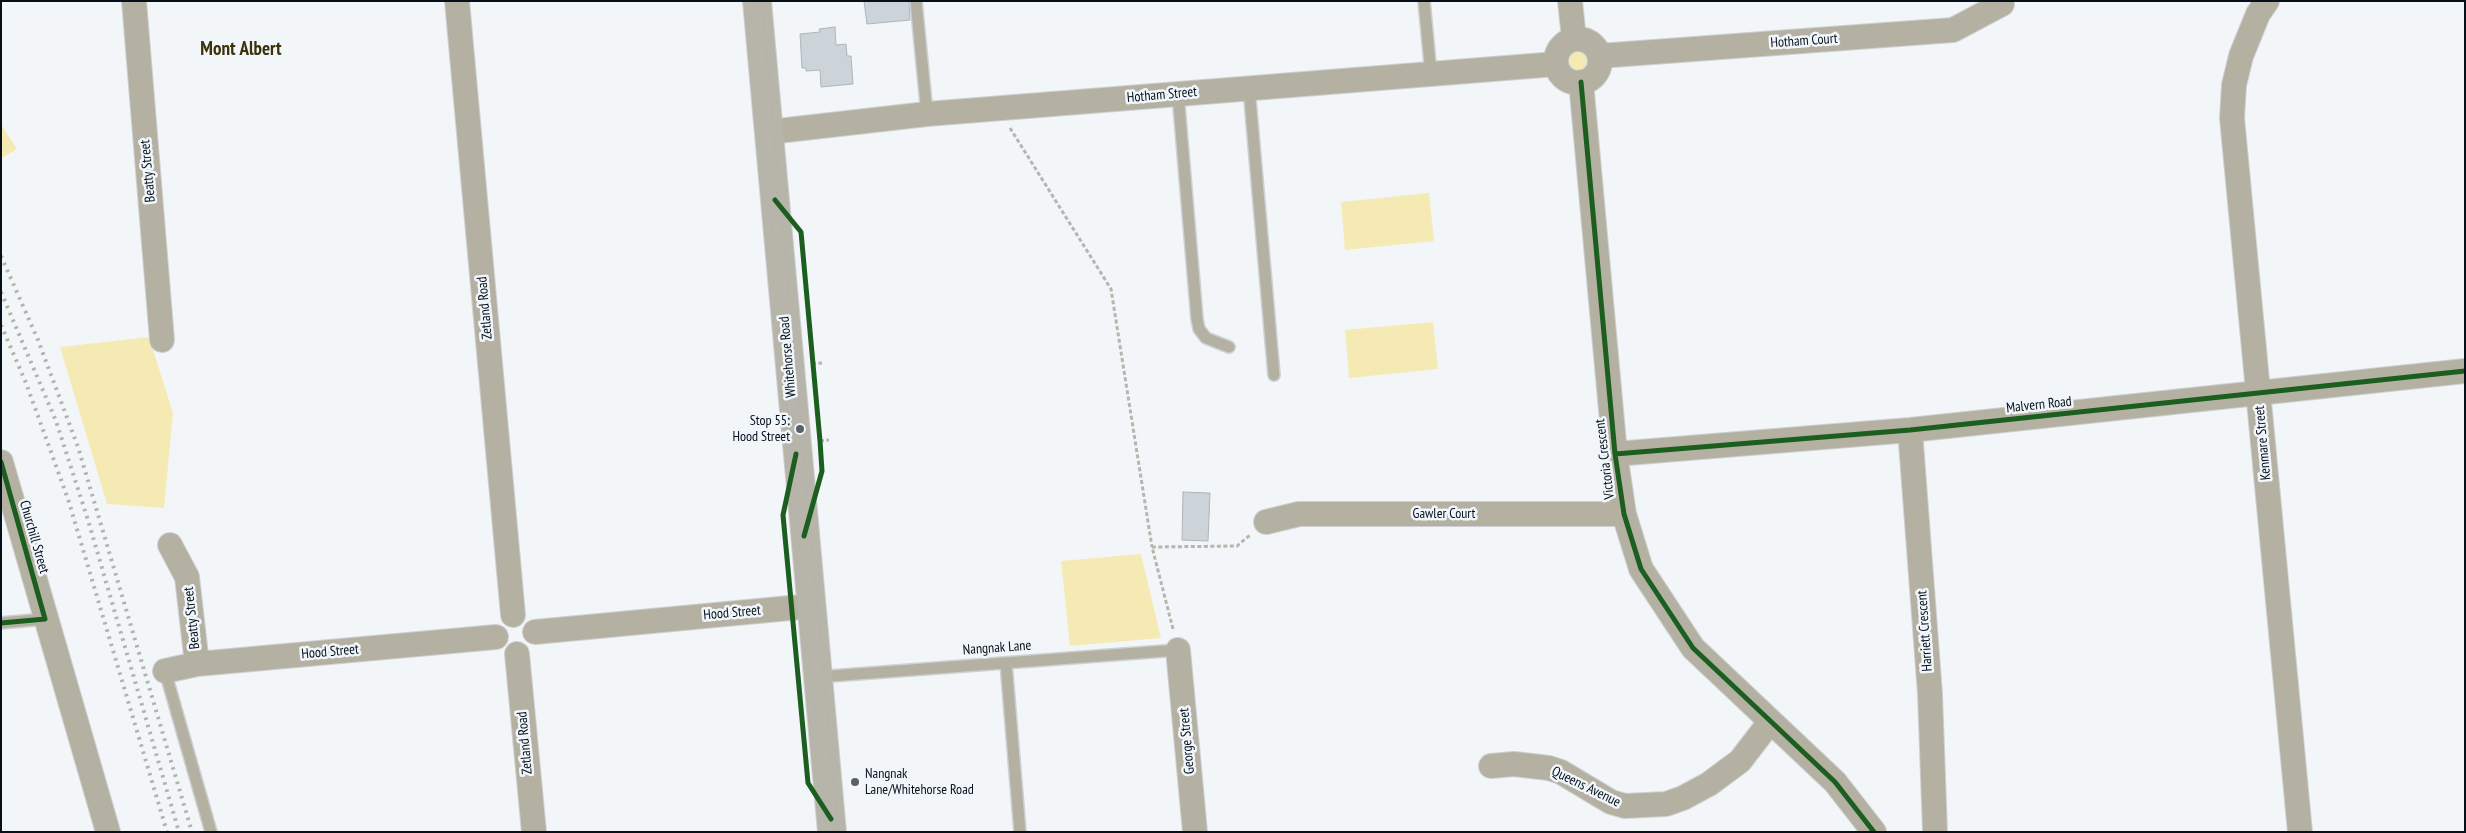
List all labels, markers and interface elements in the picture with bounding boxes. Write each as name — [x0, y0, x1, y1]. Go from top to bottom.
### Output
street label: Hotham Court — [1770, 30, 1838, 52]
district label: Mont Albert — [200, 39, 282, 61]
street label: Hotham Street — [1126, 84, 1198, 106]
street label: Beatty Street — [137, 139, 159, 203]
street label: Zetland Road — [474, 276, 496, 340]
street label: Whitehorse Road — [776, 316, 800, 398]
street label: Malvern Road — [2005, 393, 2073, 417]
street label: Kenmare Street — [2251, 405, 2275, 481]
place label: Stop 55: Hood Street — [732, 413, 790, 446]
street label: Victoria Crescent — [1592, 418, 1618, 500]
marker: Stop 55: Hood Street — [794, 423, 806, 435]
street label: Churchill Street — [16, 499, 52, 575]
street label: Gawler Court — [1413, 506, 1475, 522]
street label: Beatty Street — [180, 586, 204, 650]
street label: Harriett Crescent — [1914, 590, 1936, 672]
street label: Hood Street — [703, 602, 761, 624]
street label: Nangnak Lane — [962, 637, 1032, 659]
street label: Hood Street — [301, 641, 359, 663]
street label: George Street — [1176, 707, 1198, 775]
street label: Zetland Road — [514, 711, 536, 775]
street label: Queens Avenue — [1549, 763, 1623, 811]
place label: Nangnak Lane/Whitehorse Road — [865, 766, 974, 799]
marker: Nangnak Lane/Whitehorse Road — [849, 776, 861, 788]

